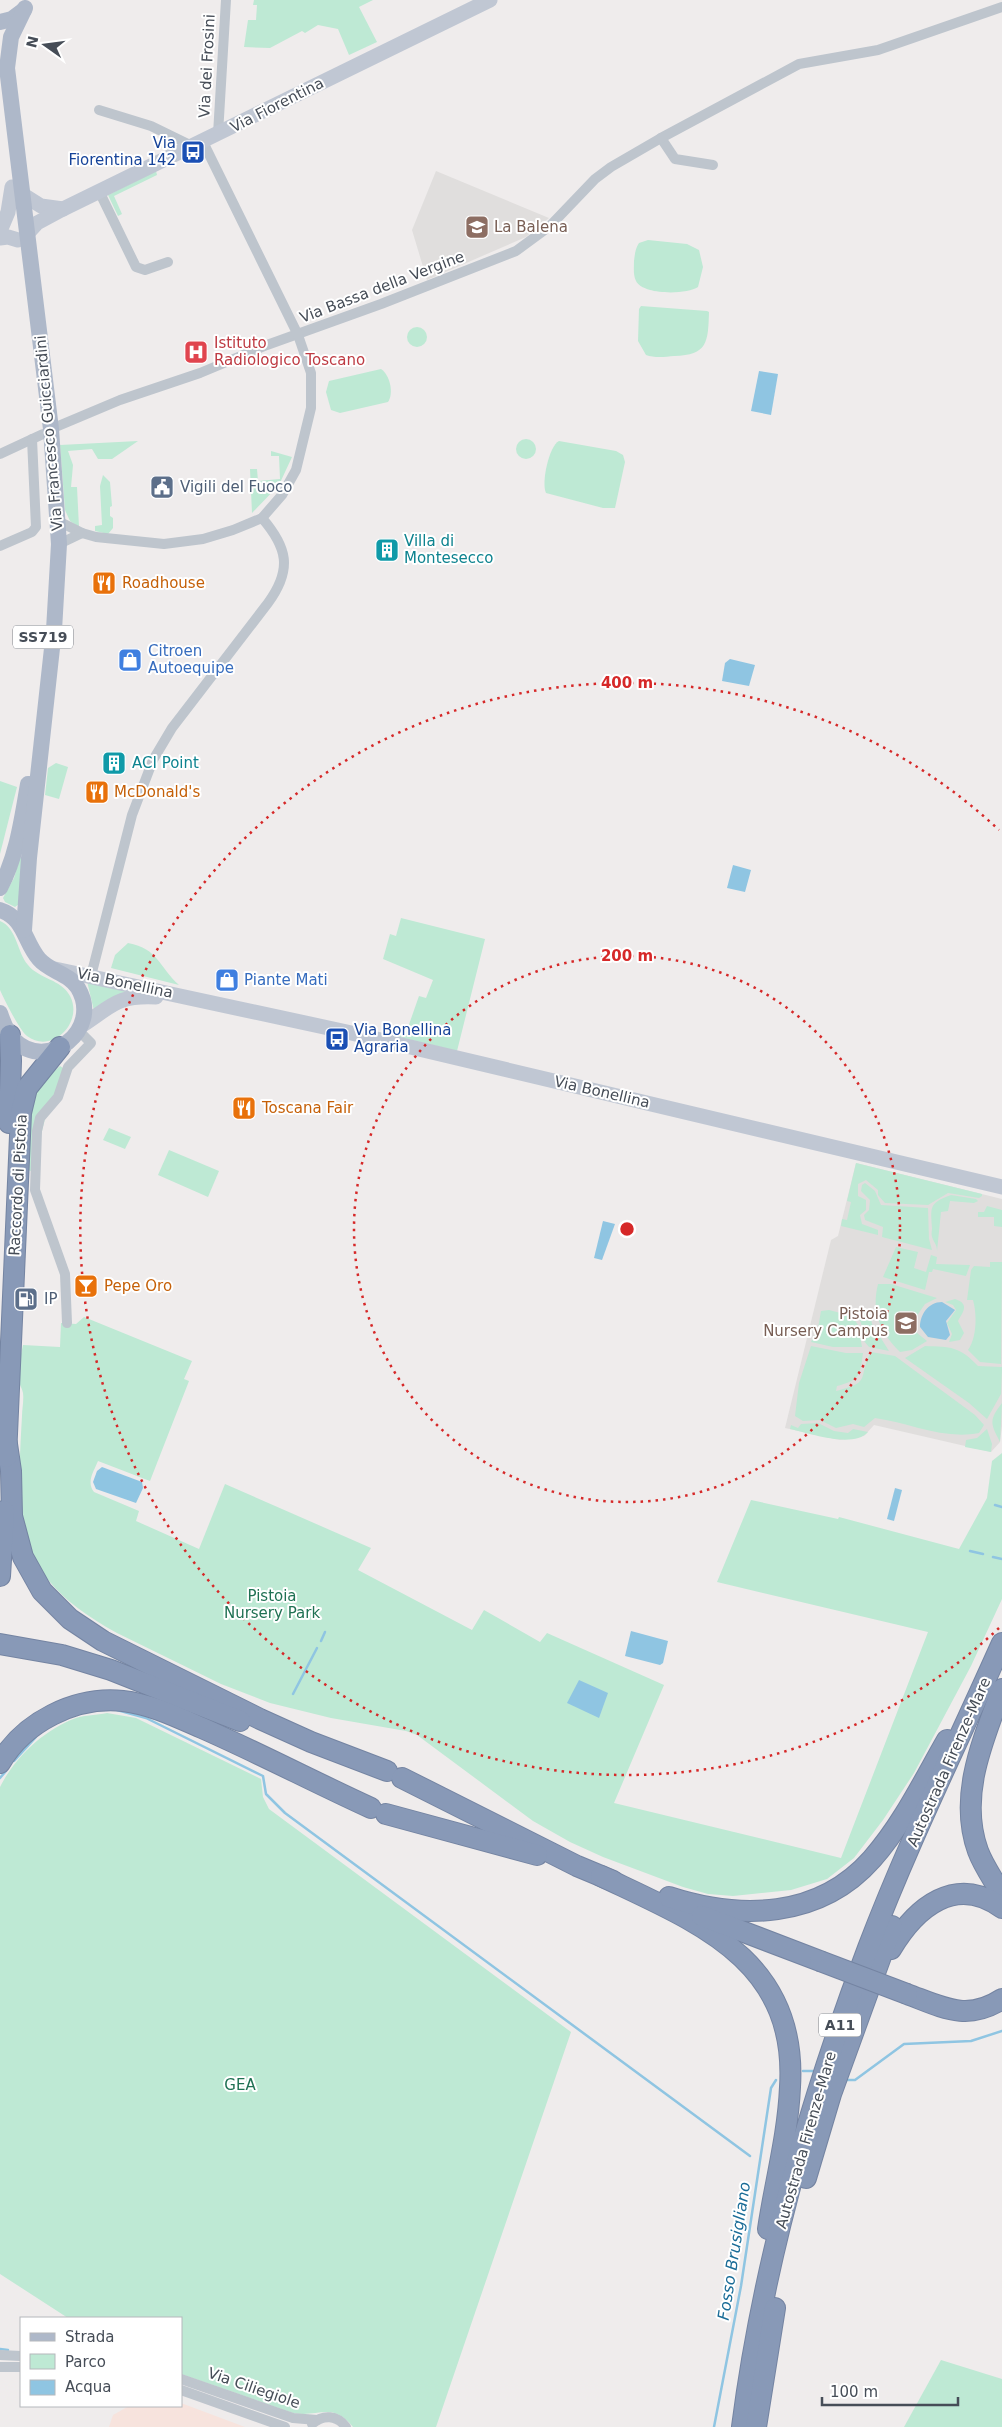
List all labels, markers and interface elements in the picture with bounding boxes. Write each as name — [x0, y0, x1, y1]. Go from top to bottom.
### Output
street label: Via dei Frosini — [195, 14, 219, 118]
north arrow — [20, 20, 70, 70]
text: N — [23, 34, 42, 49]
street label: Via Fiorentina — [227, 74, 327, 136]
place label: Via Fiorentina 142 — [68, 134, 176, 169]
bus stop icon: Via Fiorentina 142 — [180, 139, 206, 165]
school or university icon: La Balena — [464, 214, 490, 240]
place label: La Balena — [494, 218, 568, 236]
street label: Via Bassa della Vergine — [297, 247, 467, 327]
street label: Via Francesco Guicciardini — [31, 334, 67, 532]
place label: Istituto Radiologico Toscano — [214, 334, 365, 369]
hospital icon: Istituto Radiologico Toscano — [183, 339, 209, 365]
public building icon: Vigili del Fuoco — [149, 474, 175, 500]
place label: Vigili del Fuoco — [180, 478, 293, 496]
place label: Villa di Montesecco — [404, 532, 493, 567]
building icon: Villa di Montesecco — [374, 537, 400, 563]
restaurant icon: Roadhouse — [91, 570, 117, 596]
place label: Roadhouse — [122, 574, 205, 592]
road number: SS719 — [13, 626, 73, 649]
place label: Citroen Autoequipe — [148, 642, 234, 677]
shop icon: Citroen Autoequipe — [117, 647, 143, 673]
text: 400 m — [601, 674, 653, 692]
building icon: ACI Point — [101, 750, 127, 776]
place label: ACI Point — [132, 754, 199, 772]
restaurant icon: McDonald's — [84, 779, 110, 805]
place label: McDonald's — [114, 783, 200, 801]
text: 200 m — [601, 947, 653, 965]
street label: Via Bonellina — [75, 964, 175, 1002]
shop icon: Piante Mati — [214, 967, 240, 993]
place label: Piante Mati — [244, 971, 328, 989]
place label: Via Bonellina Agraria — [354, 1021, 451, 1056]
bus stop icon: Via Bonellina Agraria — [324, 1026, 350, 1052]
street label: Via Bonellina — [552, 1072, 652, 1112]
restaurant icon: Toscana Fair — [231, 1095, 257, 1121]
place label: Toscana Fair — [261, 1099, 354, 1117]
street label: Raccordo di Pistoia — [5, 1114, 31, 1256]
centre of rings — [618, 1220, 636, 1238]
bar icon: Pepe Oro — [73, 1273, 99, 1299]
place label: Pepe Oro — [104, 1277, 172, 1295]
fuel station icon: IP — [13, 1286, 39, 1312]
place label: IP — [44, 1290, 57, 1308]
place label: Pistoia Nursery Campus — [763, 1305, 888, 1340]
school or university icon: Pistoia Nursery Campus — [893, 1310, 919, 1336]
park label: Pistoia Nursery Park — [224, 1587, 320, 1622]
street label: Autostrada Firenze-Mare — [903, 1675, 995, 1849]
road number: A11 — [819, 2014, 861, 2036]
street label: Autostrada Firenze-Mare — [772, 2049, 840, 2231]
park label: GEA — [224, 2076, 256, 2094]
water label: Fosso Brusigliano — [714, 2180, 754, 2322]
legend — [20, 2317, 182, 2407]
text: Strada — [65, 2328, 114, 2346]
text: Parco — [65, 2353, 106, 2371]
street label: Via Ciliegiole — [205, 2364, 303, 2412]
scale bar — [822, 2374, 958, 2406]
text: Acqua — [65, 2378, 111, 2396]
text: 100 m — [830, 2383, 878, 2401]

